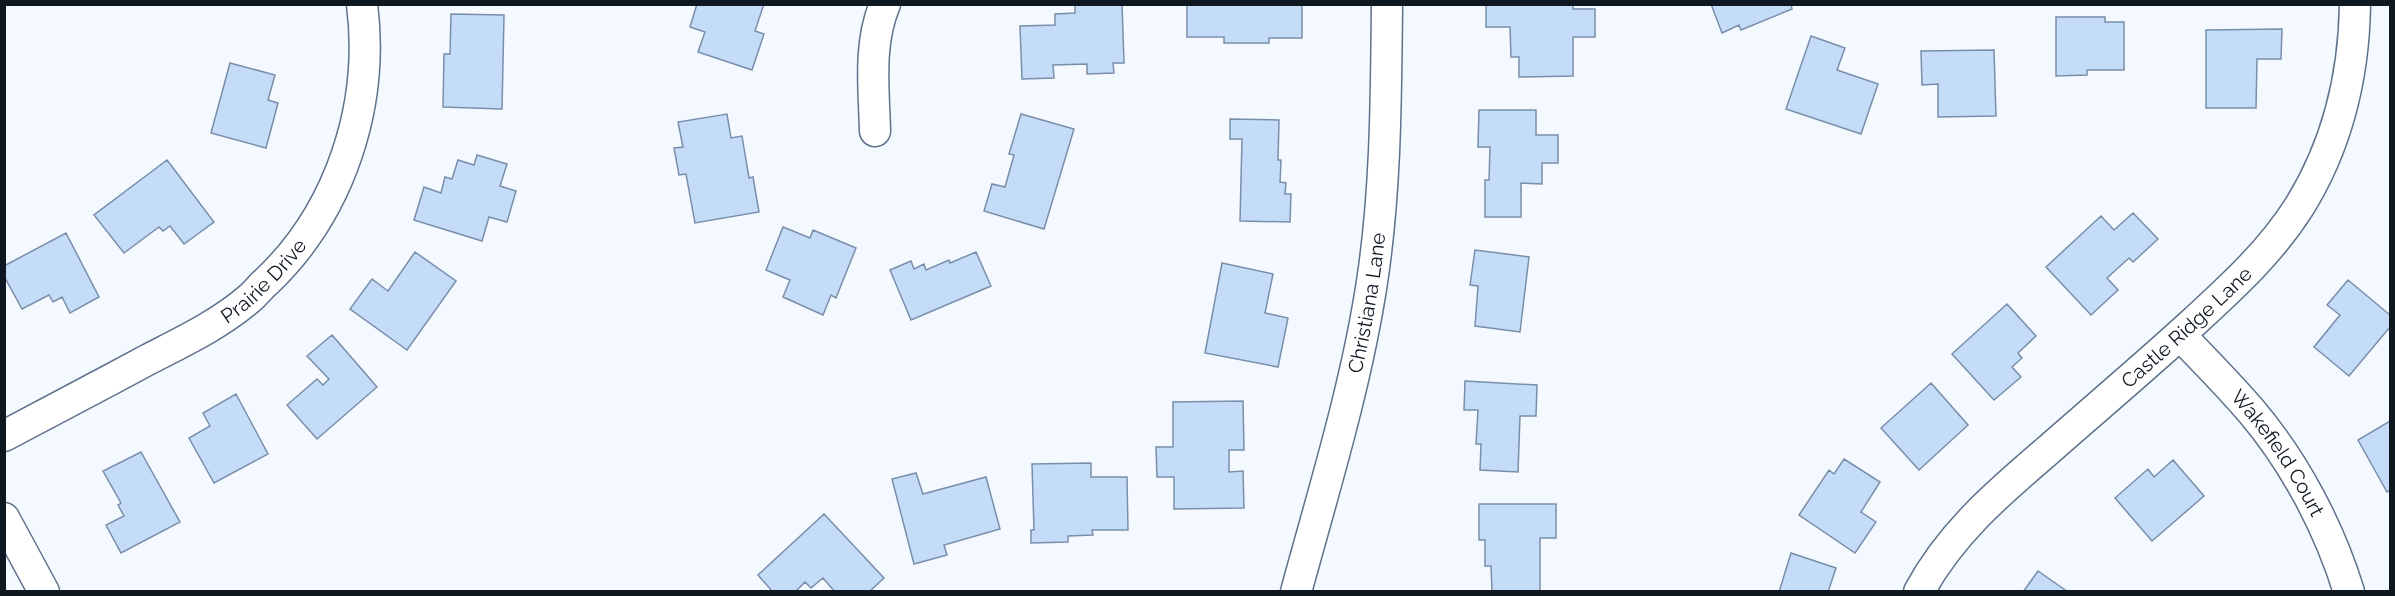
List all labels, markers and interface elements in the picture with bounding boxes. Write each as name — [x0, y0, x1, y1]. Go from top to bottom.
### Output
street label: Christiana Lane — [1343, 231, 1390, 375]
street label: Prairie Drive — [216, 234, 312, 328]
street label: Castle Ridge Lane — [2116, 262, 2257, 393]
street label: Wakefield Court — [2226, 385, 2329, 521]

